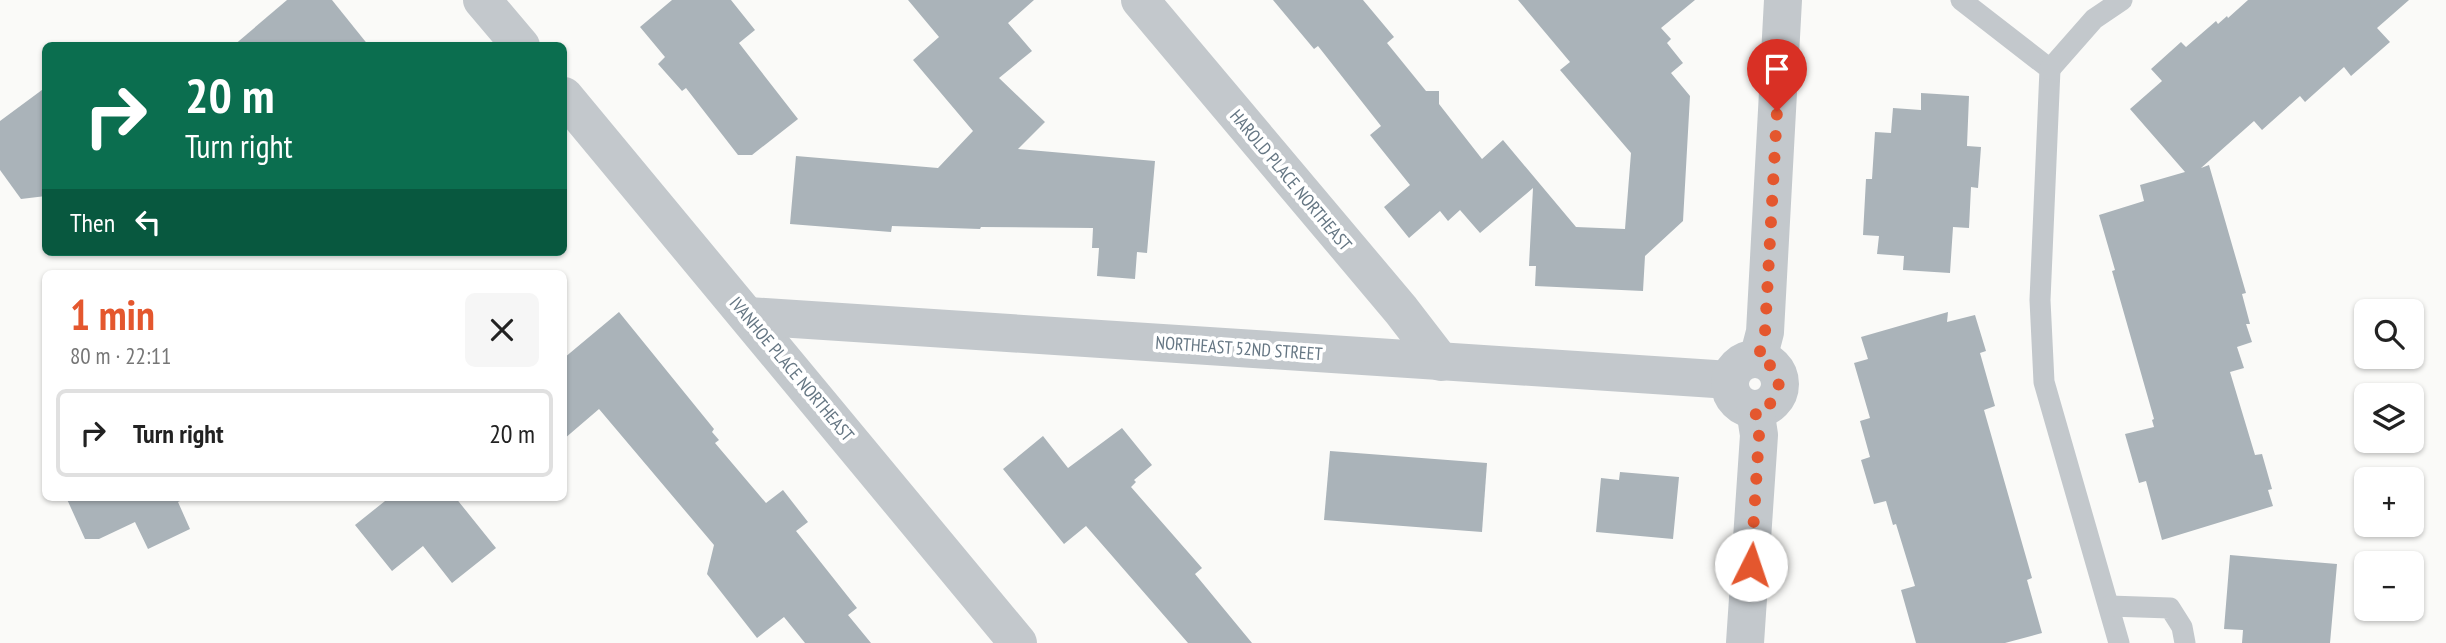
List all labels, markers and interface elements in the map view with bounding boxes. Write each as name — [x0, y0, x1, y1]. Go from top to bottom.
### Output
pin — [1747, 39, 1807, 111]
icon: arrive — [1758, 50, 1796, 88]
text: 20 m — [185, 63, 274, 127]
icon: right — [70, 70, 161, 161]
street label: HAROLD PLACE NORTHEAST — [1225, 105, 1357, 255]
text: Turn right — [185, 125, 293, 167]
icon: left — [129, 203, 167, 241]
text: Then — [70, 206, 115, 239]
text: 1 min — [70, 287, 155, 342]
street label: IVANHOE PLACE NORTHEAST — [725, 292, 859, 446]
button: close — [465, 293, 539, 367]
map controls — [2354, 299, 2424, 621]
button: search — [2354, 299, 2424, 369]
street label: NORTHEAST 52ND STREET — [1155, 331, 1323, 365]
text: 80 m · 22:11 — [70, 341, 171, 370]
button: layers — [2354, 383, 2424, 453]
icon: right — [74, 414, 112, 452]
text: Turn right — [133, 417, 224, 450]
text: 20 m — [489, 417, 535, 450]
button: + — [2354, 467, 2424, 537]
position arrow — [1714, 528, 1788, 602]
button: − — [2354, 551, 2424, 621]

